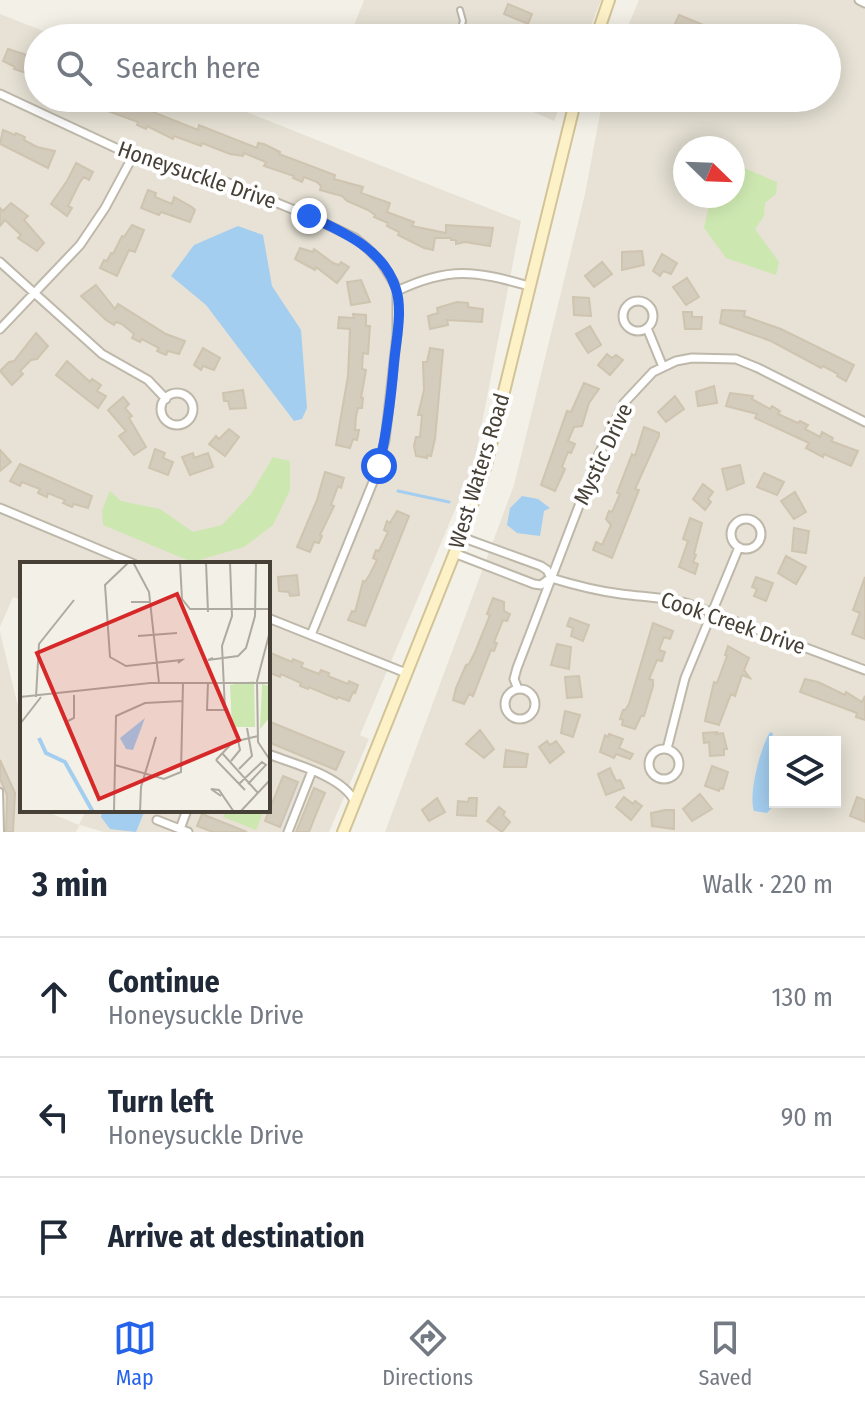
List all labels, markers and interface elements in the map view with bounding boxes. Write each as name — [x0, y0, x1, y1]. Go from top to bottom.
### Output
search box — [24, 24, 841, 112]
icon: search — [52, 46, 96, 90]
text: Search here — [116, 50, 261, 86]
street label: Honeysuckle Drive — [114, 135, 280, 215]
north arrow — [673, 136, 745, 208]
route end — [291, 198, 327, 234]
street label: West Waters Road — [443, 390, 515, 552]
street label: Mystic Drive — [568, 399, 638, 509]
route start — [361, 448, 397, 484]
inset map — [20, 562, 270, 812]
street label: Cook Creek Drive — [657, 586, 809, 660]
map controls — [769, 736, 841, 808]
button: layers — [769, 736, 841, 808]
text: 3 min — [32, 864, 108, 905]
text: Walk · 220 m — [703, 869, 833, 900]
text: Continue — [108, 964, 220, 1000]
icon: ahead — [32, 975, 76, 1019]
text: 130 m — [771, 982, 833, 1013]
text: Honeysuckle Drive — [108, 1000, 304, 1031]
text: Turn left — [108, 1084, 214, 1120]
icon: left — [32, 1095, 76, 1139]
text: 90 m — [781, 1102, 833, 1133]
text: Honeysuckle Drive — [108, 1120, 304, 1151]
icon: arrive — [32, 1215, 76, 1259]
text: Arrive at destination — [108, 1219, 365, 1255]
tab: Map — [113, 1316, 157, 1391]
tab: Directions — [382, 1316, 473, 1391]
tab: Saved — [699, 1316, 752, 1391]

